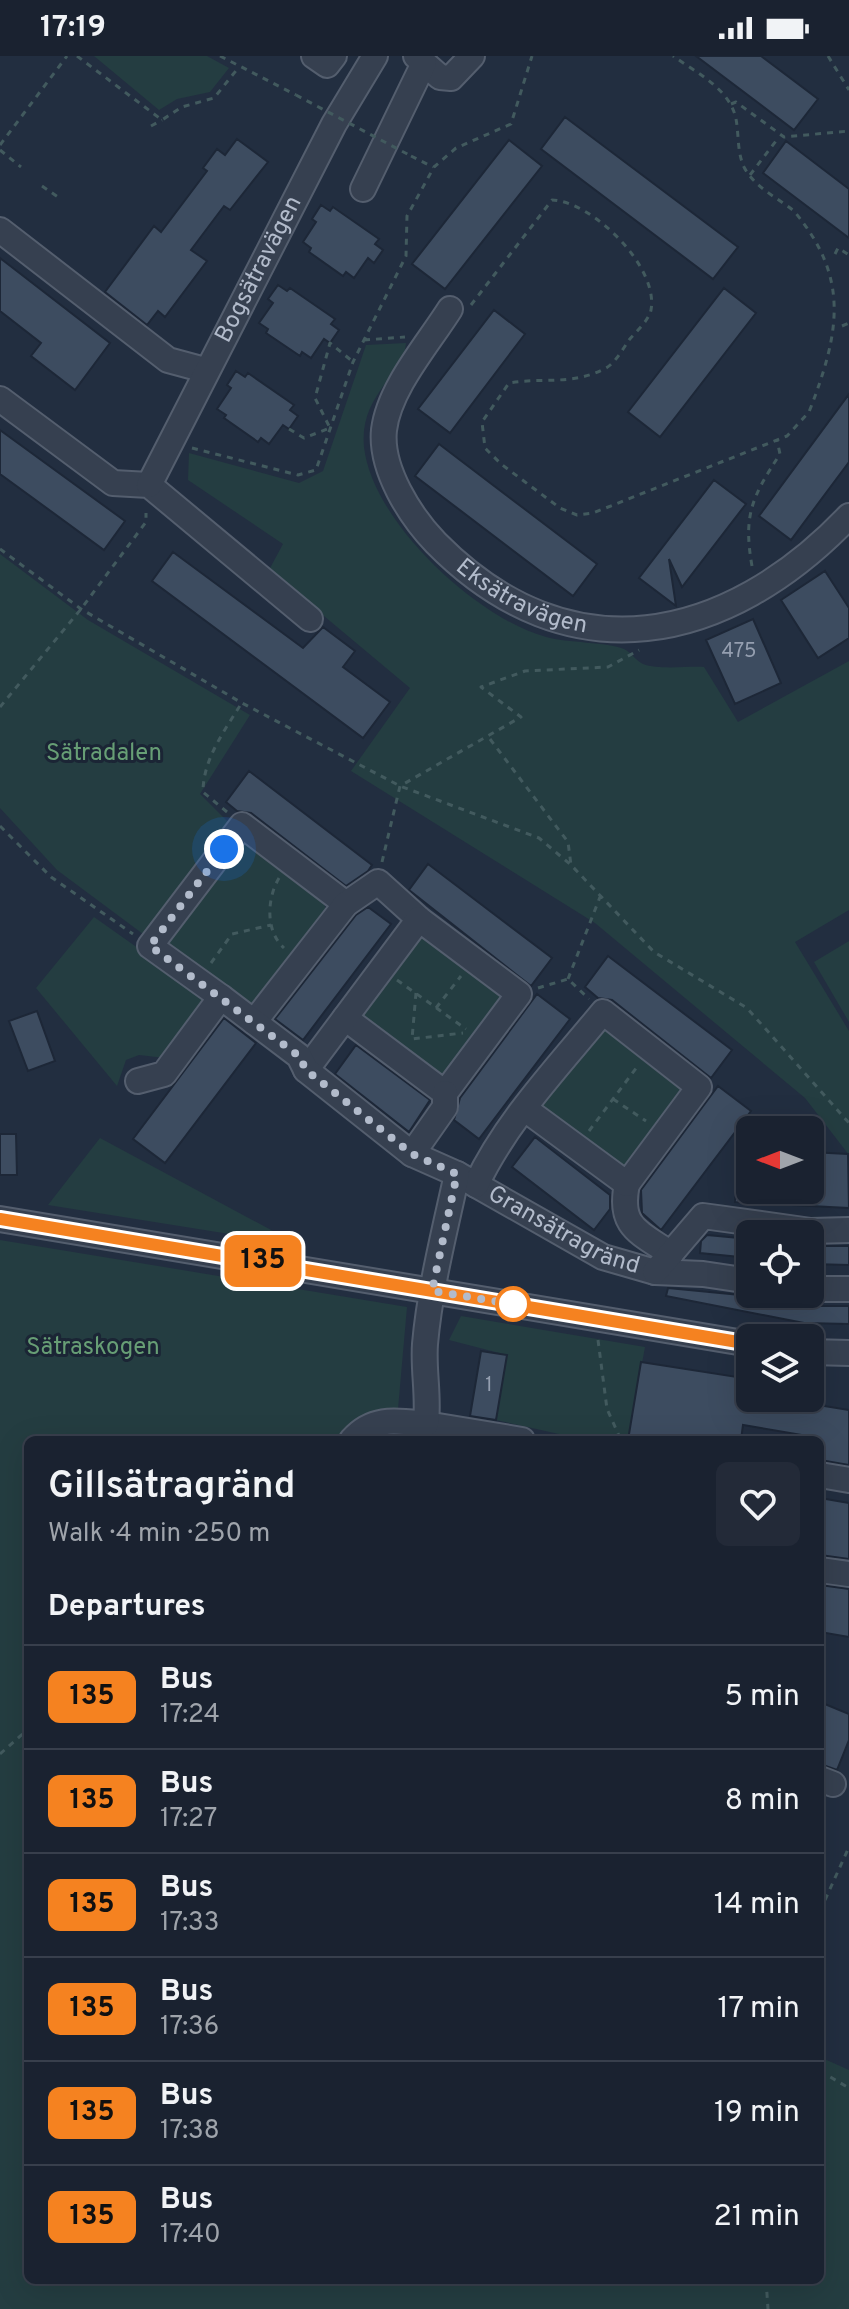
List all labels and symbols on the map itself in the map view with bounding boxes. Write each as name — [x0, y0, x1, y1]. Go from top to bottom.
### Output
street label: Bogsätravägen — [209, 191, 309, 348]
street label: Eksätravägen — [449, 553, 590, 641]
house number: 475 — [721, 639, 757, 665]
park label: Sätradalen — [46, 739, 162, 769]
your location — [204, 829, 244, 869]
north arrow — [736, 1116, 824, 1204]
street label: Gransätragränd — [482, 1179, 643, 1282]
line badge: 135 — [217, 1235, 309, 1287]
unlabelled marker — [496, 1287, 530, 1321]
park label: Sätraskogen — [26, 1333, 160, 1363]
house number: 1 — [485, 1373, 493, 1399]

